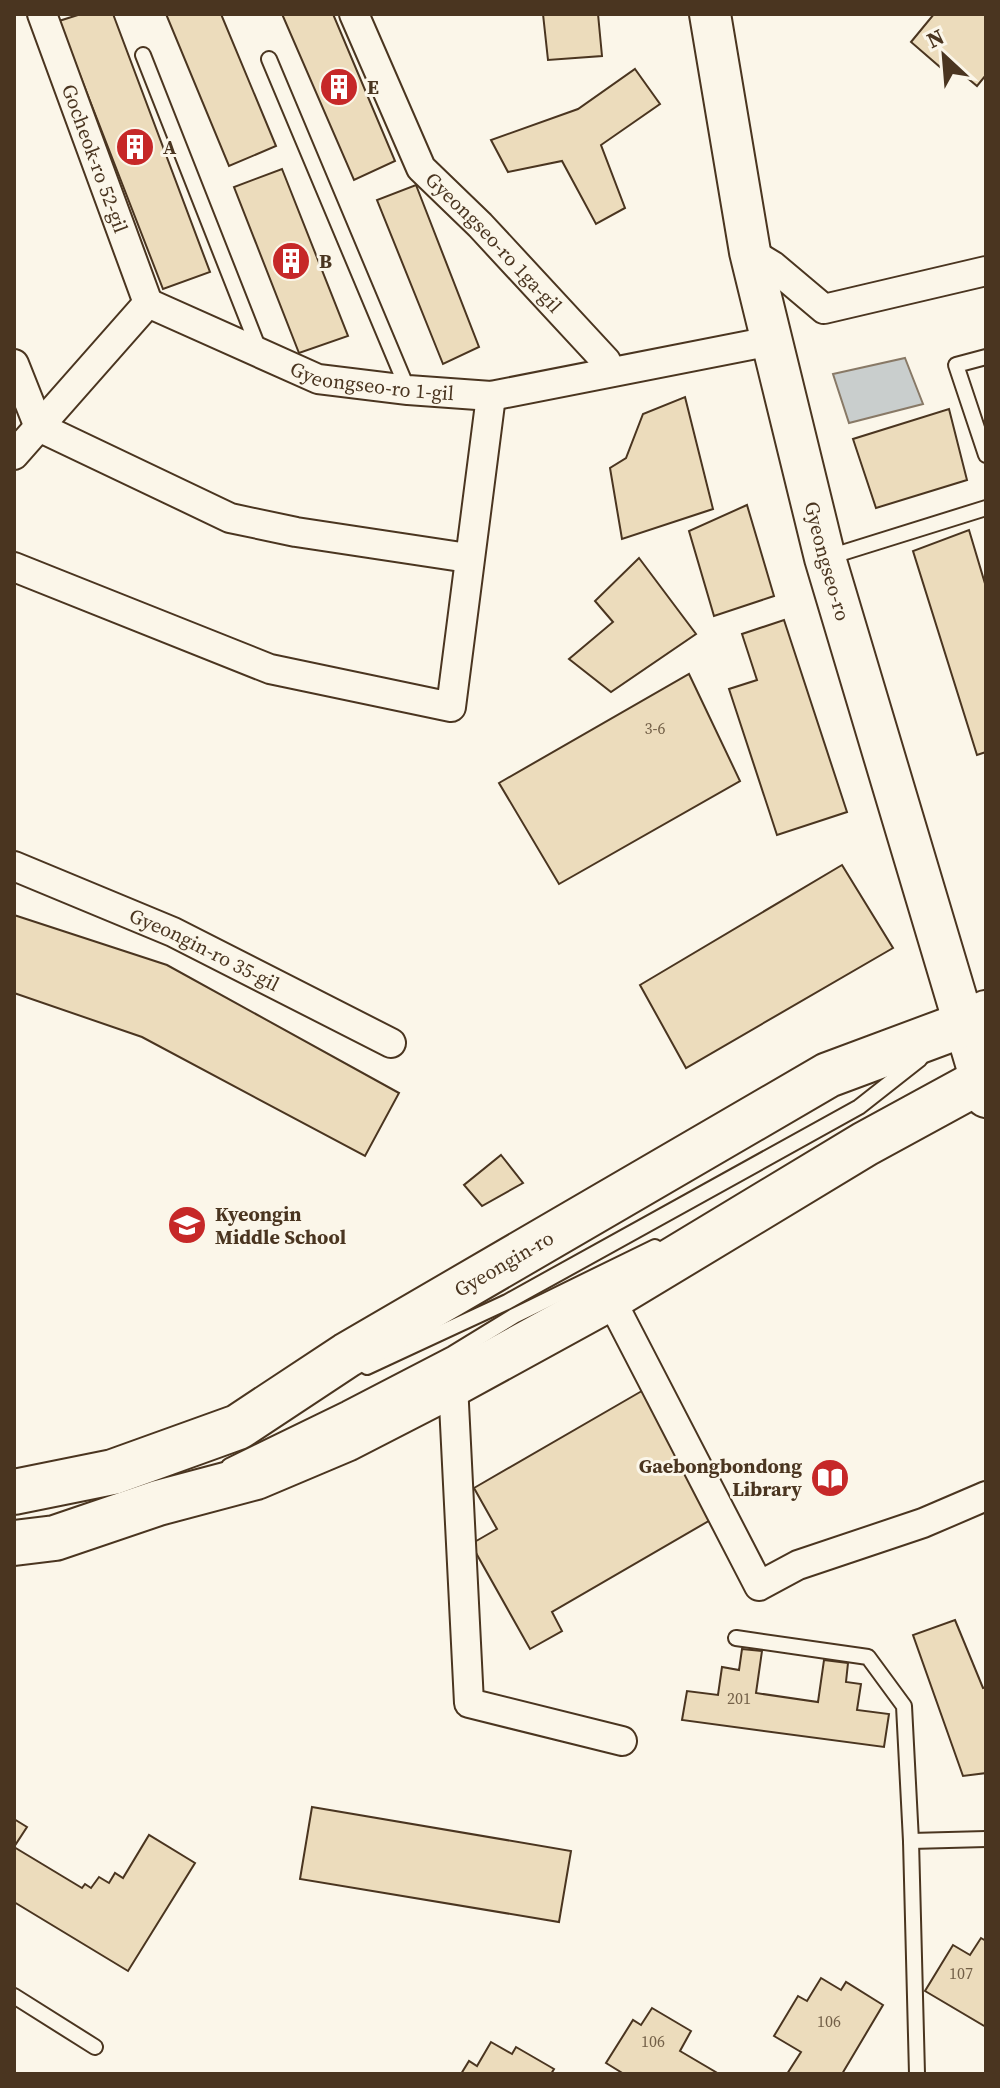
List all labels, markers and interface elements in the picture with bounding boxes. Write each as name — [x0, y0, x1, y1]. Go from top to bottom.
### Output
north arrow — [904, 16, 984, 96]
text: N — [921, 21, 949, 55]
building icon: E — [318, 66, 360, 108]
place label: E — [367, 73, 379, 101]
street label: Gocheok-ro 52-gil — [55, 80, 135, 237]
building icon: A — [114, 126, 156, 168]
place label: A — [163, 133, 177, 161]
street label: Gyeongseo-ro 1ga-gil — [419, 166, 568, 319]
building icon: B — [270, 240, 312, 282]
place label: B — [319, 247, 332, 275]
street label: Gyeongseo-ro 1-gil — [286, 354, 455, 407]
street label: Gyeongseo-ro — [798, 499, 857, 624]
house number: 3-6 — [645, 717, 666, 739]
street label: Gyeongin-ro 35-gil — [125, 901, 284, 998]
place label: Kyeongin Middle School — [215, 1200, 346, 1251]
school or university icon: Kyeongin Middle School — [166, 1204, 208, 1246]
street label: Gyeongin-ro — [449, 1224, 559, 1304]
place label: Gaebongbondong Library — [639, 1452, 802, 1503]
library icon: Gaebongbondong Library — [809, 1457, 851, 1499]
house number: 201 — [727, 1687, 751, 1709]
house number: 107 — [949, 1962, 973, 1984]
house number: 106 — [817, 2010, 841, 2032]
house number: 106 — [641, 2030, 665, 2052]

